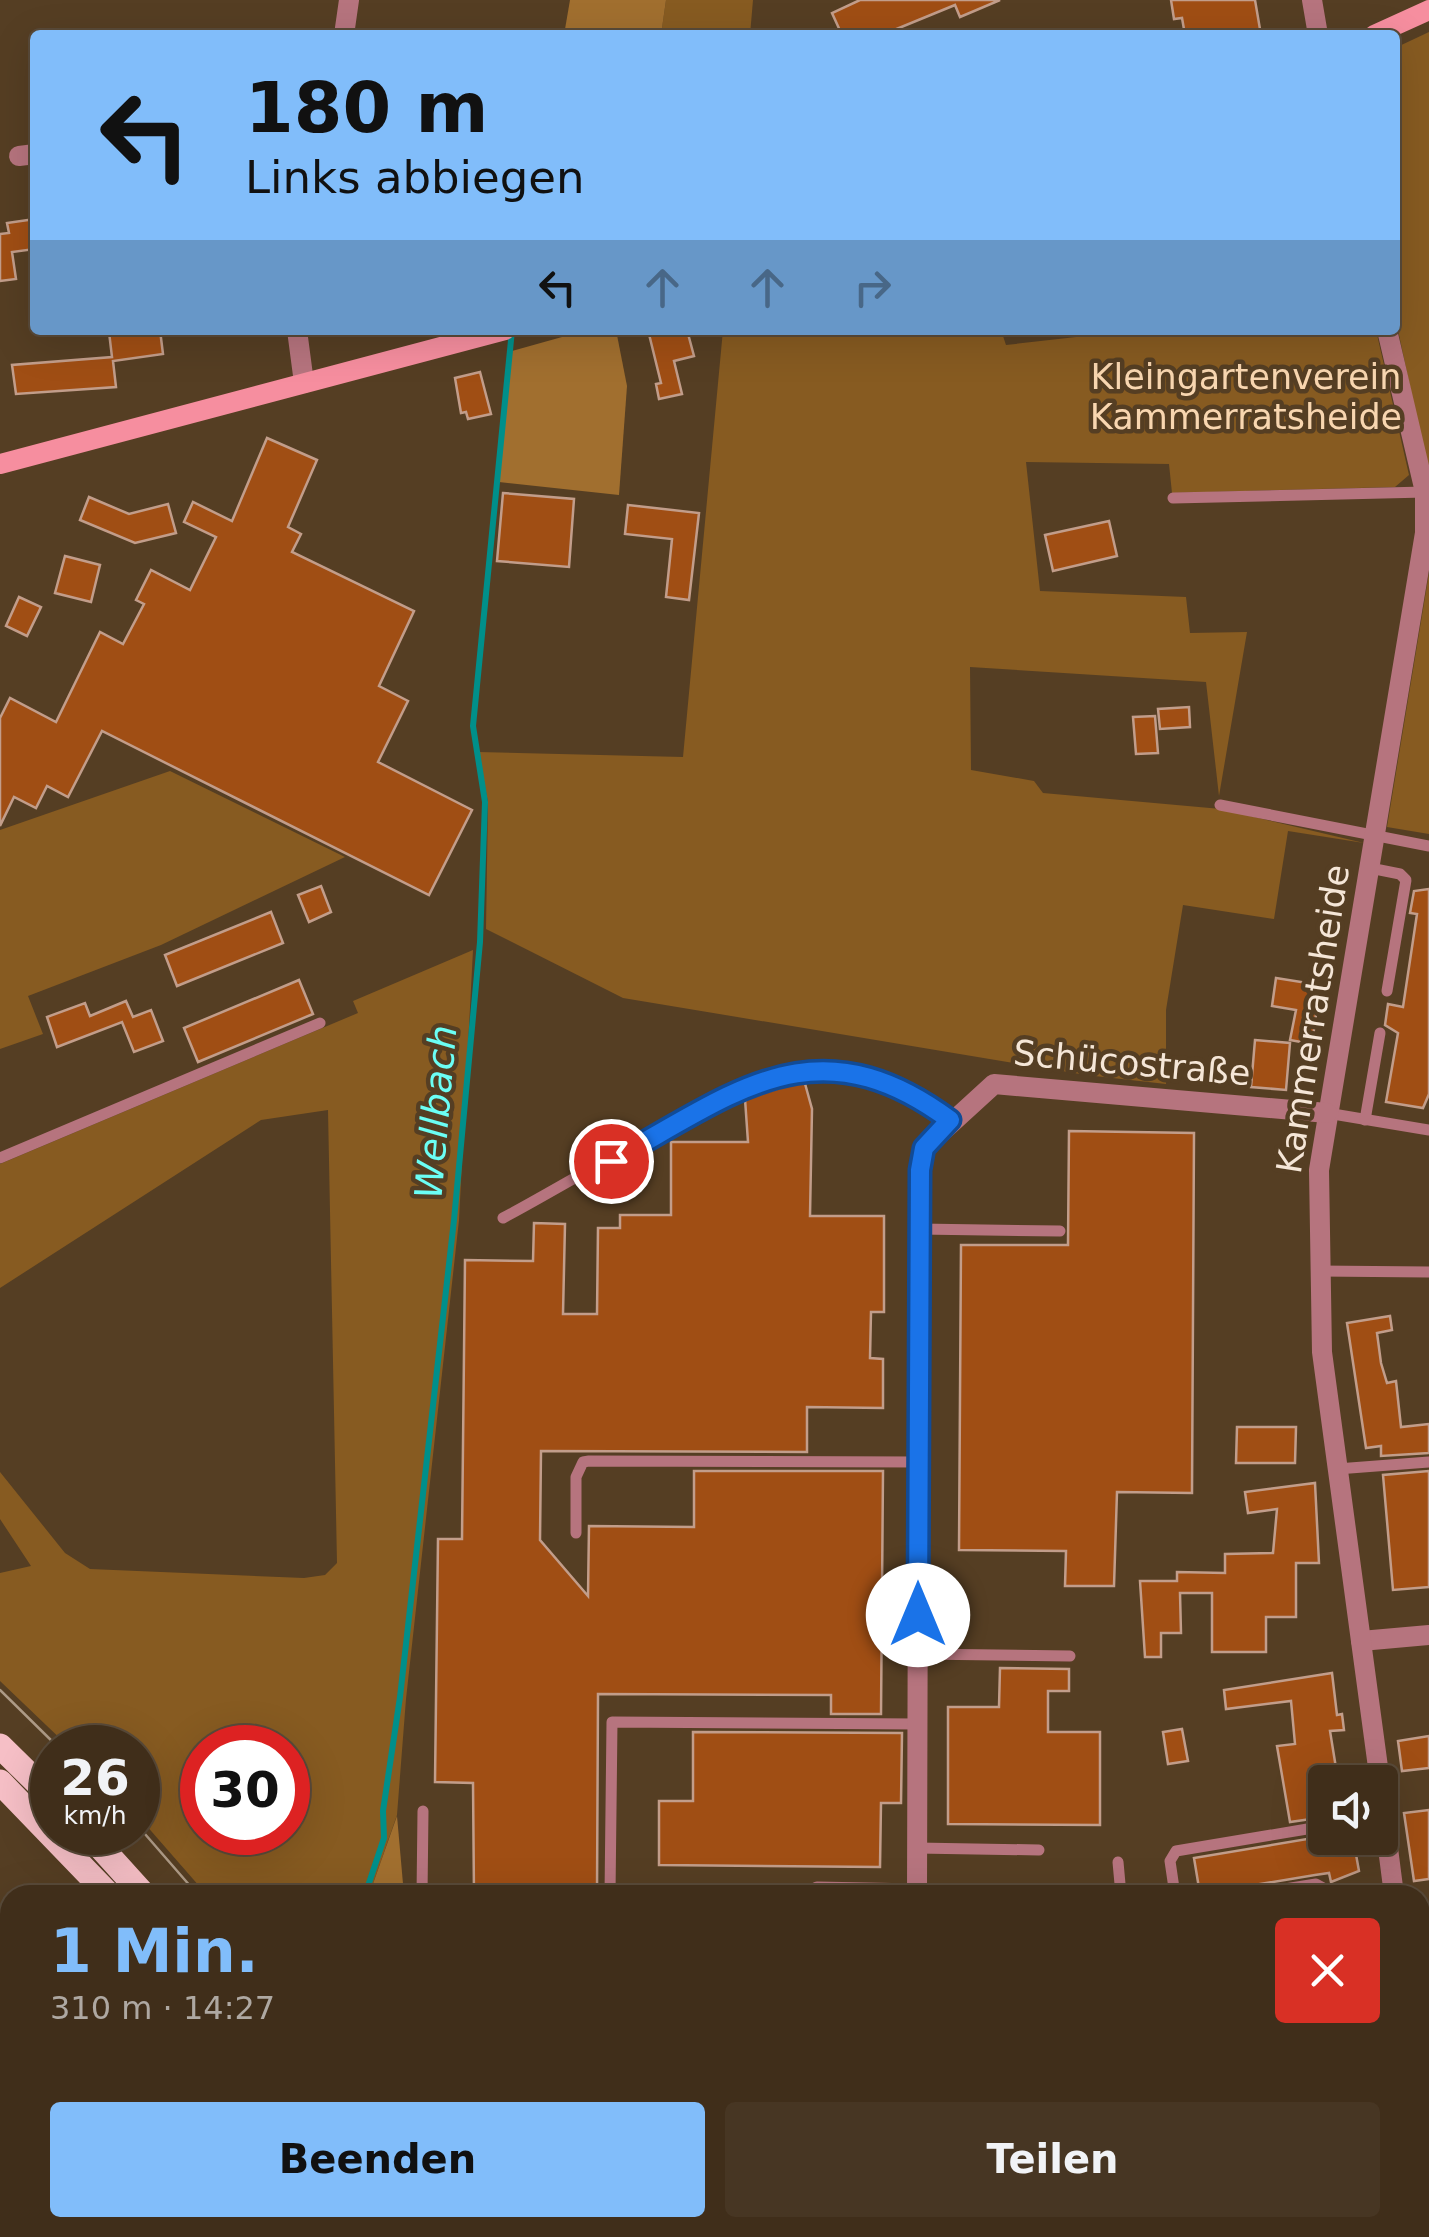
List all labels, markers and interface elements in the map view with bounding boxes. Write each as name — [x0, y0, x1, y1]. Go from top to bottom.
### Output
text: 180 m — [245, 67, 488, 149]
icon: left — [80, 70, 210, 200]
text: Links abbiegen — [245, 151, 585, 204]
icon: left — [530, 260, 585, 315]
icon: ahead — [635, 260, 690, 315]
icon: ahead — [740, 260, 795, 315]
icon: right — [845, 260, 900, 315]
park label: Kleingartenverein Kammerratsheide — [1090, 357, 1402, 437]
street label: Kammerratsheide — [1269, 862, 1357, 1176]
water label: Wellbach — [406, 1023, 466, 1201]
street label: Schücostraße — [1012, 1033, 1252, 1093]
pin — [569, 1119, 654, 1204]
icon: arrive — [584, 1134, 639, 1189]
position arrow — [866, 1563, 970, 1667]
speed limit sign: 30 — [180, 1725, 310, 1855]
text: 26 — [60, 1749, 130, 1807]
map controls — [1308, 1765, 1398, 1855]
button: sound — [1308, 1765, 1398, 1855]
text: km/h — [63, 1801, 127, 1830]
text: 1 Min. — [50, 1916, 258, 1986]
button: close — [1275, 1918, 1380, 2023]
text: 310 m · 14:27 — [50, 1989, 275, 2027]
button: Beenden — [50, 2102, 705, 2217]
button: Teilen — [725, 2102, 1380, 2217]

